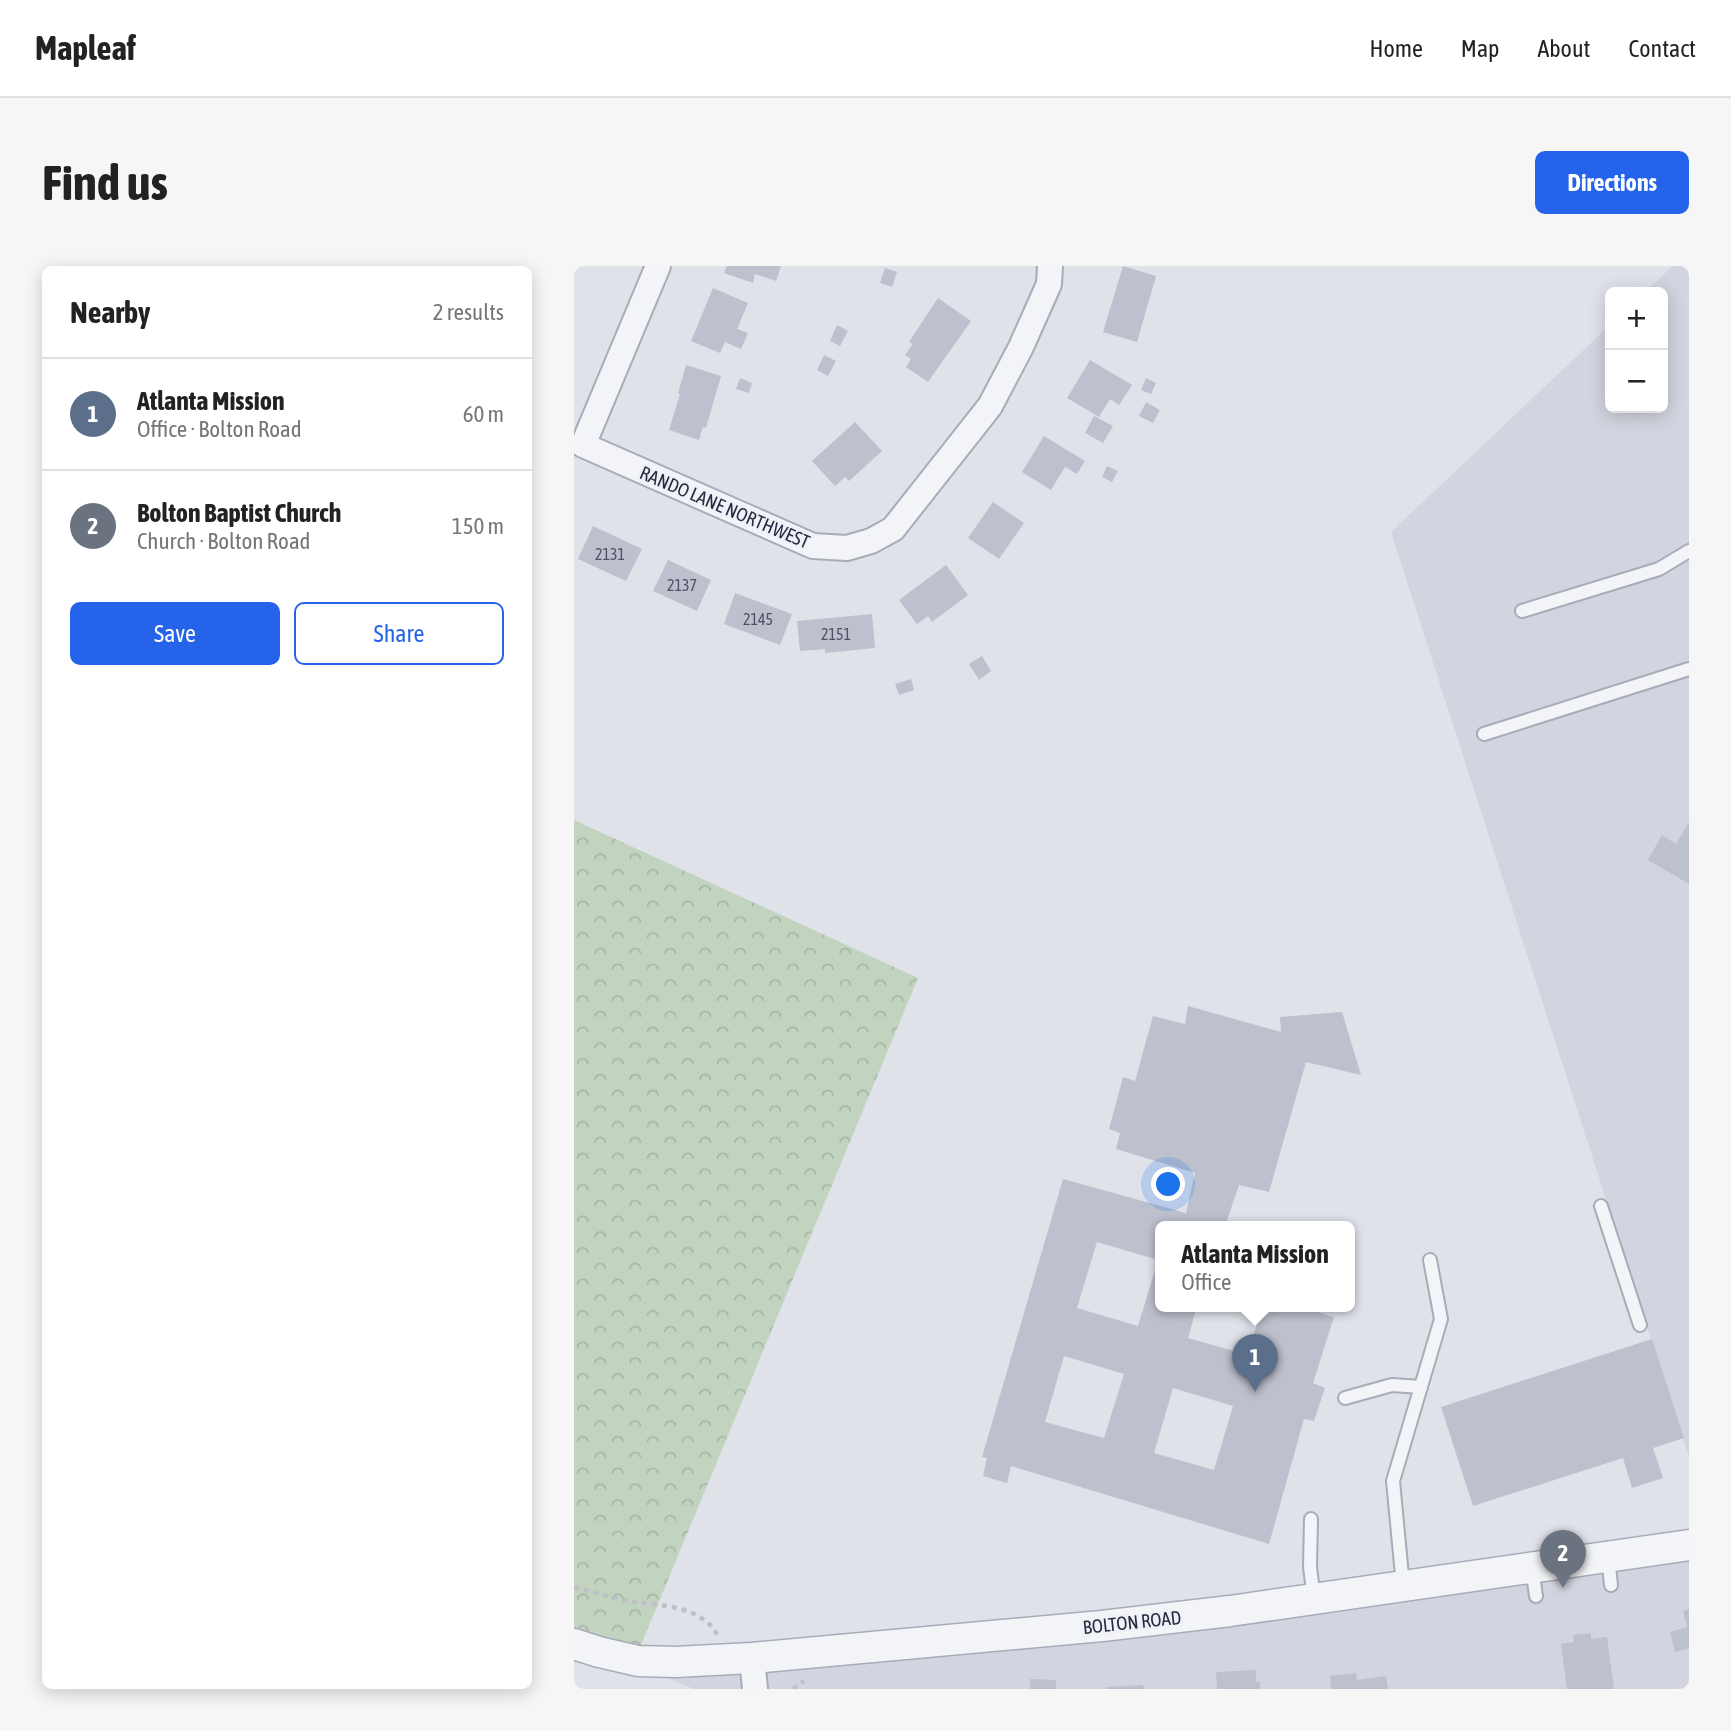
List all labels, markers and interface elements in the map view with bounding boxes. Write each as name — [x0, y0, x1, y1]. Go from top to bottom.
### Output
text: Mapleaf — [35, 29, 136, 67]
text: Home — [1369, 35, 1423, 62]
text: Map — [1461, 35, 1499, 62]
text: About — [1537, 35, 1590, 62]
text: Contact — [1628, 35, 1696, 62]
button: Directions — [1535, 151, 1689, 214]
text: Find us — [42, 154, 168, 210]
map controls — [1605, 287, 1668, 413]
button: + — [1605, 287, 1668, 350]
text: Nearby — [70, 295, 150, 329]
text: 2 results — [433, 299, 504, 325]
button: − — [1605, 350, 1668, 413]
text: Atlanta Mission — [137, 386, 285, 416]
text: 1 — [88, 401, 98, 427]
text: 60 m — [463, 401, 504, 427]
text: Office · Bolton Road — [137, 416, 302, 442]
street label: RANDO LANE NORTHWEST — [637, 461, 814, 553]
text: Bolton Baptist Church — [137, 498, 341, 528]
text: 2 — [88, 513, 98, 539]
text: 150 m — [452, 513, 504, 539]
text: Church · Bolton Road — [137, 528, 311, 554]
house number: 2131 — [595, 545, 625, 563]
house number: 2137 — [667, 576, 697, 594]
button: Save — [70, 602, 280, 665]
button: Share — [294, 602, 504, 665]
house number: 2145 — [743, 610, 773, 628]
house number: 2151 — [821, 625, 851, 643]
your location — [1151, 1167, 1185, 1201]
popup — [1155, 1221, 1355, 1312]
text: Atlanta Mission — [1181, 1239, 1329, 1269]
text: Office — [1181, 1269, 1231, 1295]
pin: 1 — [1232, 1334, 1278, 1392]
pin: 2 — [1540, 1530, 1586, 1588]
street label: BOLTON ROAD — [1082, 1606, 1182, 1638]

